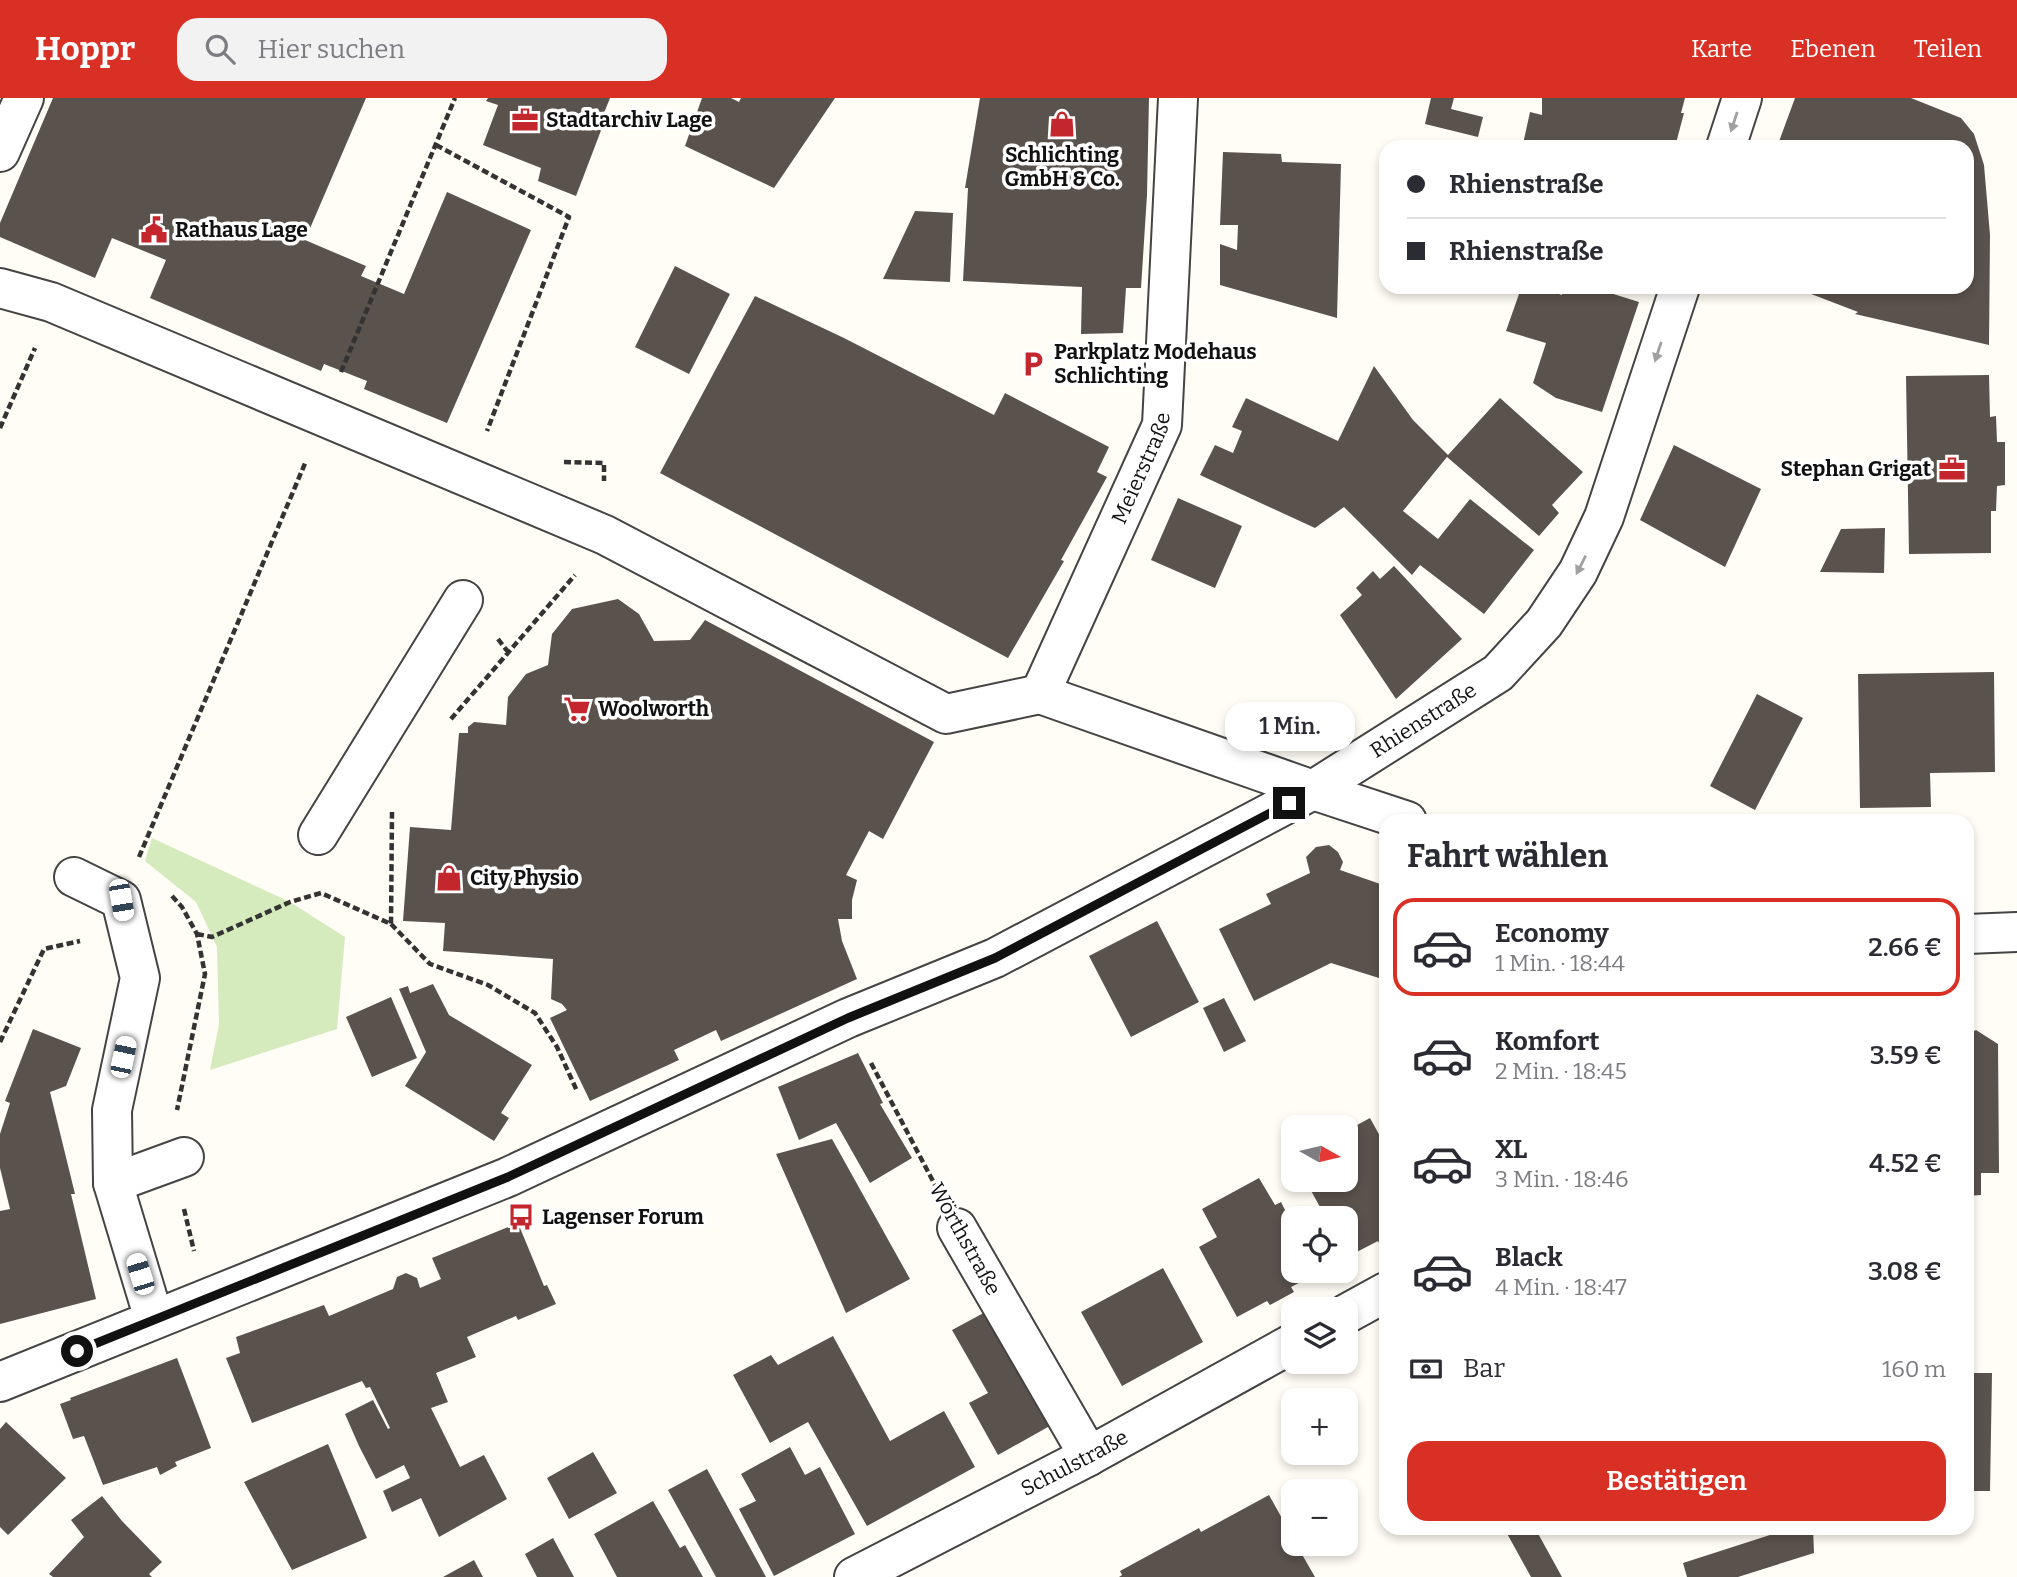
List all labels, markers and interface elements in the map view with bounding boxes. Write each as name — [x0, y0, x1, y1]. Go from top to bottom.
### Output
search box — [177, 18, 667, 81]
text: Hoppr — [35, 29, 135, 69]
icon: search — [201, 30, 239, 68]
text: Hier suchen — [257, 34, 405, 65]
text: Karte — [1691, 35, 1752, 63]
text: Ebenen — [1790, 35, 1876, 63]
text: Teilen — [1914, 35, 1982, 63]
office icon: Stadtarchiv Lage — [510, 105, 540, 135]
place label: Stadtarchiv Lage — [546, 107, 713, 133]
shop icon: Schlichting GmbH & Co. — [1047, 109, 1077, 139]
one-way arrow — [1728, 112, 1738, 133]
place label: Schlichting GmbH & Co. — [1004, 142, 1120, 192]
text: Rhienstraße — [1449, 169, 1604, 200]
public building icon: Rathaus Lage — [139, 215, 169, 245]
place label: Rathaus Lage — [175, 217, 308, 243]
text: Rhienstraße — [1449, 236, 1604, 267]
place label: Parkplatz Modehaus Schlichting — [1054, 339, 1257, 389]
one-way arrow — [1653, 342, 1663, 363]
parking icon: Parkplatz Modehaus Schlichting — [1018, 349, 1048, 379]
street label: Meierstraße — [1106, 412, 1176, 528]
office icon: Stephan Grigat — [1937, 454, 1967, 484]
place label: Stephan Grigat — [1781, 456, 1932, 482]
one-way arrow — [1575, 555, 1586, 575]
street label: Rhienstraße — [1365, 677, 1481, 764]
supermarket icon: Woolworth — [562, 694, 592, 724]
place label: Woolworth — [598, 696, 710, 722]
callout: 1 Min. — [1224, 702, 1354, 750]
text: 1 Min. — [1259, 712, 1321, 740]
route end — [1273, 787, 1305, 819]
text: Fahrt wählen — [1407, 837, 1608, 875]
shop icon: City Physio — [434, 863, 464, 893]
place label: City Physio — [470, 865, 579, 891]
car — [108, 877, 135, 923]
icon: car — [1411, 916, 1474, 979]
text: Economy — [1495, 918, 1609, 949]
text: 2.66 € — [1868, 932, 1942, 963]
text: 1 Min. · 18:44 — [1495, 949, 1625, 977]
icon: car — [1411, 1024, 1474, 1087]
text: Komfort — [1495, 1026, 1600, 1057]
car — [109, 1034, 138, 1080]
text: 3.59 € — [1870, 1040, 1942, 1071]
text: 2 Min. · 18:45 — [1495, 1057, 1627, 1085]
north arrow — [1281, 1115, 1358, 1192]
map controls — [1281, 1115, 1358, 1556]
icon: car — [1411, 1132, 1474, 1195]
text: XL — [1495, 1134, 1527, 1165]
text: 4.52 € — [1869, 1148, 1942, 1179]
text: 3 Min. · 18:46 — [1495, 1165, 1629, 1193]
street label: Wörthstraße — [923, 1178, 1007, 1300]
bus stop icon: Lagenser Forum — [506, 1202, 536, 1232]
place label: Lagenser Forum — [542, 1204, 704, 1230]
button: locate — [1281, 1206, 1358, 1283]
icon: car — [1411, 1240, 1474, 1303]
text: Black — [1495, 1242, 1563, 1273]
car — [124, 1251, 157, 1297]
text: 3.08 € — [1868, 1256, 1942, 1287]
text: 4 Min. · 18:47 — [1495, 1273, 1627, 1301]
button: layers — [1281, 1297, 1358, 1374]
route start — [61, 1335, 93, 1367]
icon: cash — [1407, 1350, 1445, 1388]
text: Bar — [1463, 1353, 1505, 1384]
text: 160 m — [1882, 1355, 1946, 1383]
button: + — [1281, 1388, 1358, 1465]
street label: Schulstraße — [1016, 1424, 1132, 1502]
button: Bestätigen — [1407, 1441, 1946, 1521]
button: − — [1281, 1479, 1358, 1556]

